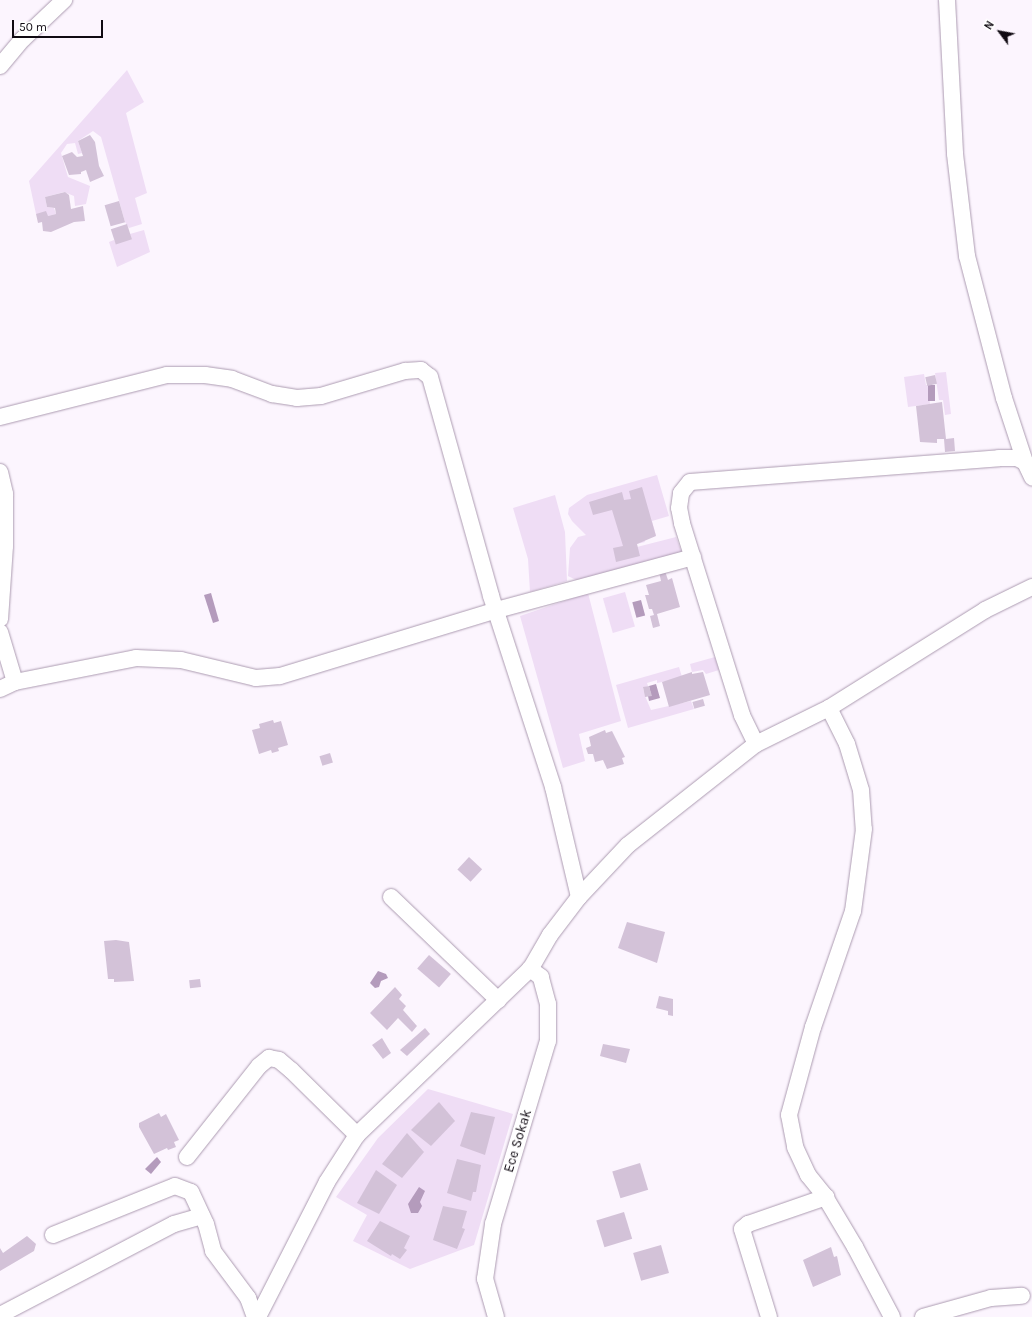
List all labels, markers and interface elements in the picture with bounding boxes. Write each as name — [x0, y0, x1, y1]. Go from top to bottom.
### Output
scale bar — [14, 12, 105, 38]
north arrow — [980, 12, 1020, 52]
text: N — [982, 19, 997, 32]
text: 50 m — [19, 20, 47, 34]
street label: Ece Sokak — [500, 1107, 536, 1175]

